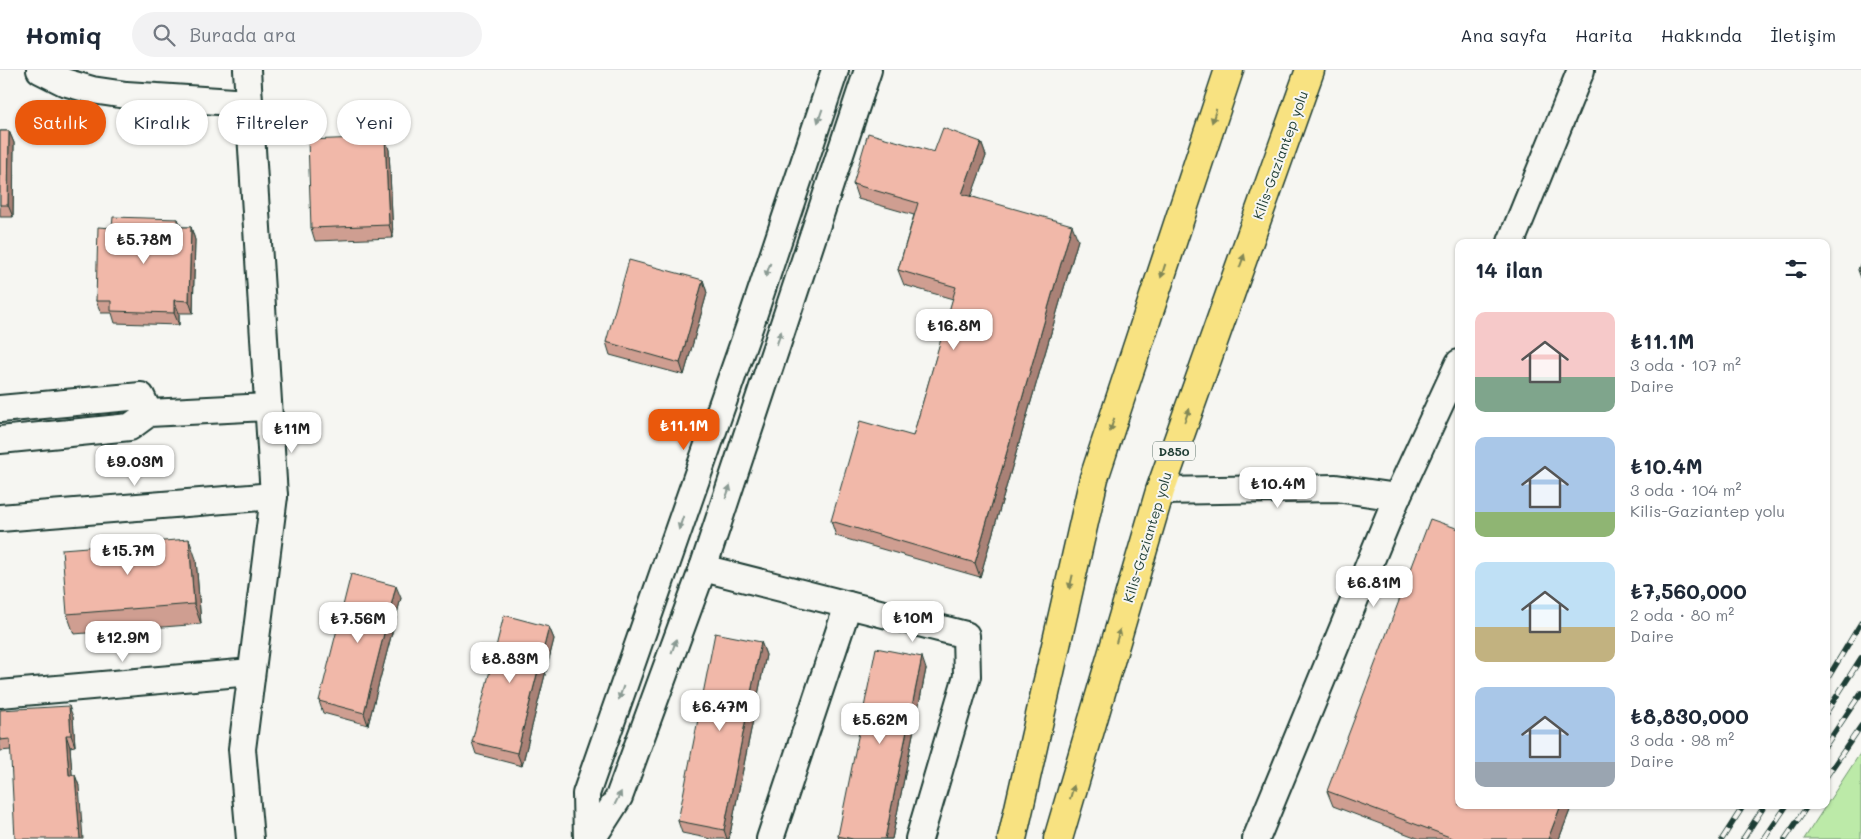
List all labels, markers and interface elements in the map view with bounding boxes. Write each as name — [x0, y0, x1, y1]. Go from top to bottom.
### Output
search box — [132, 12, 482, 57]
text: Homiq — [25, 19, 102, 50]
icon: search — [150, 21, 178, 49]
text: Burada ara — [190, 22, 296, 47]
text: Ana sayfa — [1460, 23, 1547, 47]
text: Harita — [1575, 23, 1633, 47]
text: Hakkında — [1661, 23, 1742, 47]
text: İletişim — [1770, 23, 1836, 47]
street label: Kilis-Gaziantep yolu — [1248, 88, 1312, 222]
chip: Satılık — [15, 100, 106, 145]
chip: Kiralık — [116, 100, 208, 145]
chip: Filtreler — [218, 100, 327, 145]
chip: Yeni — [337, 100, 411, 145]
one-way arrow — [816, 109, 823, 124]
one-way arrow — [1210, 109, 1217, 124]
pin: ₺5.78M — [103, 222, 185, 265]
text: ₺5.78M — [116, 228, 172, 249]
one-way arrow — [1239, 254, 1246, 269]
icon: filters — [1782, 255, 1810, 283]
text: 14 ilan — [1475, 256, 1543, 283]
one-way arrow — [764, 263, 771, 278]
one-way arrow — [1159, 263, 1166, 278]
pin: ₺16.8M — [913, 308, 995, 351]
text: ₺16.8M — [927, 314, 981, 335]
text: ₺11.1M — [1630, 327, 1695, 354]
one-way arrow — [776, 330, 784, 345]
icon: home — [1515, 332, 1575, 392]
text: 3 oda · 107 m² — [1630, 354, 1741, 375]
text: Daire — [1630, 375, 1674, 396]
one-way arrow — [1184, 407, 1191, 422]
pin: ₺11.1M — [643, 408, 725, 451]
pin: ₺11M — [262, 412, 322, 454]
text: ₺11.1M — [659, 414, 709, 435]
text: ₺11M — [273, 417, 311, 438]
one-way arrow — [1108, 418, 1116, 433]
road number: D850 — [1153, 442, 1195, 461]
pin: ₺9.03M — [94, 444, 176, 487]
text: ₺9.03M — [106, 450, 164, 471]
text: ₺10.4M — [1630, 452, 1703, 479]
icon: home — [1515, 457, 1575, 517]
pin: ₺10.4M — [1237, 466, 1319, 509]
street label: Kilis-Gaziantep yolu — [1118, 469, 1176, 605]
text: ₺10.4M — [1250, 472, 1306, 493]
text: 3 oda · 104 m² — [1630, 479, 1742, 500]
one-way arrow — [724, 484, 732, 499]
text: Kilis-Gaziantep yolu — [1630, 500, 1785, 521]
one-way arrow — [676, 516, 684, 531]
pin: ₺15.7M — [87, 534, 169, 576]
text: ₺15.7M — [101, 539, 155, 560]
pin: ₺6.81M — [1333, 566, 1415, 608]
text: ₺6.81M — [1347, 571, 1401, 592]
one-way arrow — [1067, 574, 1075, 589]
text: ₺7,560,000 — [1630, 577, 1747, 604]
icon: home — [1515, 582, 1575, 642]
pin: ₺10M — [883, 600, 943, 643]
pin: ₺7.56M — [317, 602, 399, 644]
text: 2 oda · 80 m² — [1630, 604, 1734, 625]
text: ₺10M — [893, 606, 933, 627]
text: ₺7.56M — [330, 607, 386, 628]
pin: ₺12.9M — [82, 620, 164, 663]
text: Daire — [1630, 625, 1674, 646]
text: ₺12.9M — [96, 626, 150, 647]
one-way arrow — [1114, 629, 1122, 644]
one-way arrow — [671, 638, 678, 653]
pin: ₺8.83M — [469, 642, 551, 684]
text: ₺8.83M — [481, 647, 539, 668]
one-way arrow — [617, 686, 625, 701]
pin: ₺6.47M — [679, 690, 761, 732]
text: ₺6.47M — [692, 695, 748, 716]
pin: ₺5.62M — [839, 702, 921, 745]
text: ₺8,830,000 — [1630, 702, 1749, 729]
icon: home — [1515, 707, 1575, 767]
text: ₺5.62M — [852, 708, 908, 729]
text: 3 oda · 98 m² — [1630, 729, 1734, 750]
text: Daire — [1630, 750, 1674, 771]
one-way arrow — [1068, 785, 1076, 800]
one-way arrow — [614, 790, 622, 805]

